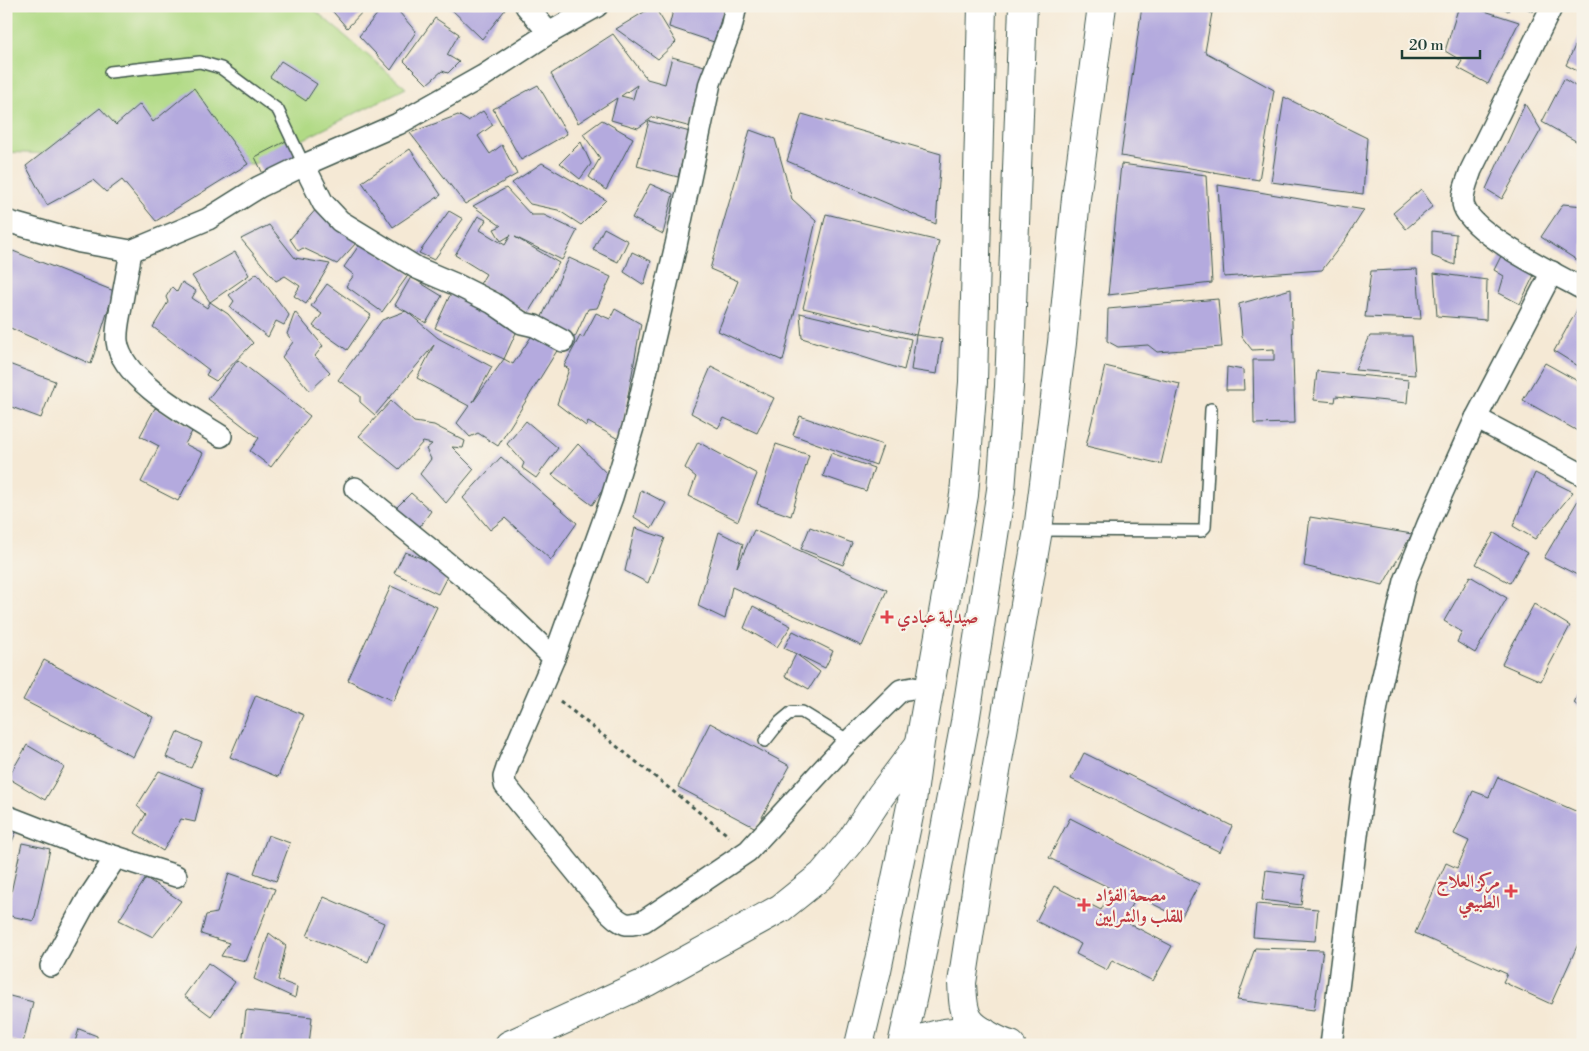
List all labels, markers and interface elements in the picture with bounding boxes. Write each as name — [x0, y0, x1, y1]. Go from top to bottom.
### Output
scale bar — [1402, 28, 1479, 60]
text: 20 m — [1409, 36, 1444, 55]
place label: صيدلية عبادي — [897, 606, 979, 632]
marker: صيدلية عبادي — [881, 611, 893, 623]
place label: مركز العلاج الطبيعي — [1436, 870, 1500, 919]
place label: مصحة الفؤاد للقلب والشرايين — [1095, 884, 1183, 928]
marker: مركز العلاج الطبيعي — [1504, 884, 1518, 898]
marker: مصحة الفؤاد للقلب والشرايين — [1077, 898, 1091, 912]

